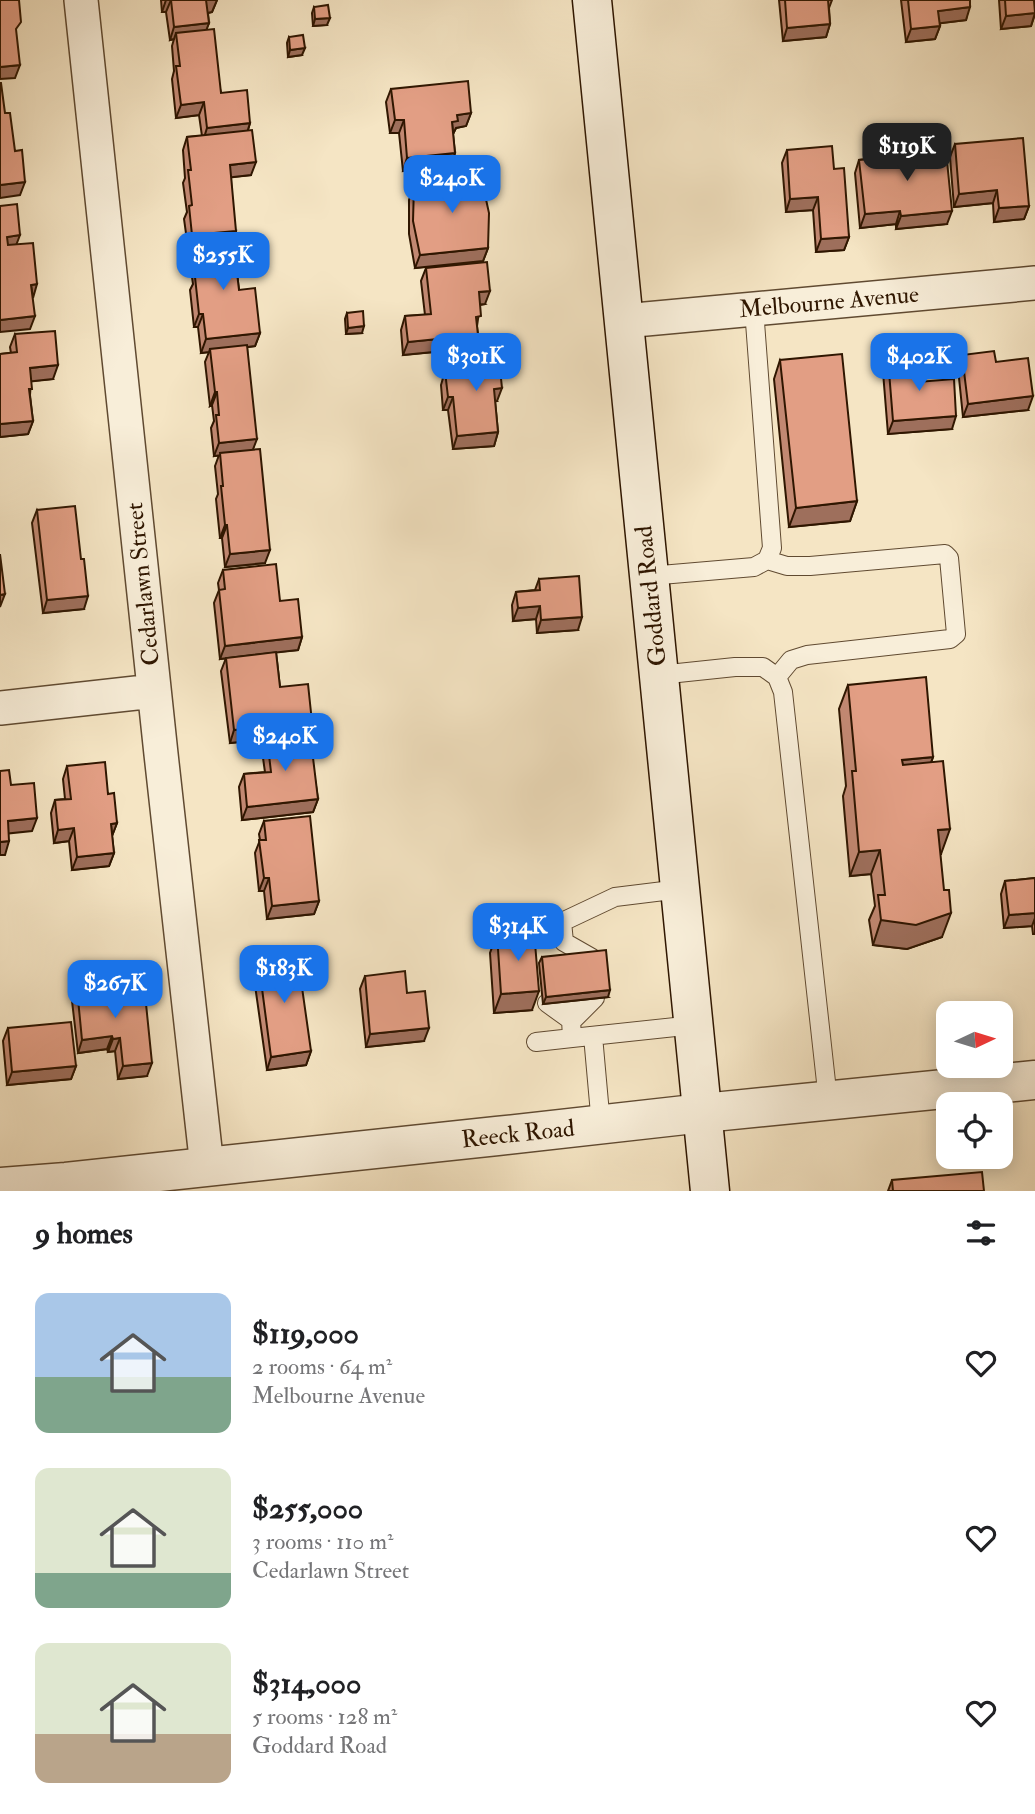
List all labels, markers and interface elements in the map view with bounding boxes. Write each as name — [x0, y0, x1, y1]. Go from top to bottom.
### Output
pin: $119K — [858, 124, 956, 183]
text: $119K — [878, 131, 936, 160]
pin: $240K — [403, 156, 501, 215]
text: $240K — [420, 163, 484, 192]
pin: $255K — [174, 232, 272, 292]
text: $255K — [193, 240, 253, 269]
street label: Melbourne Avenue — [738, 279, 920, 325]
pin: $301K — [427, 334, 525, 393]
pin: $402K — [870, 334, 968, 393]
text: $301K — [447, 341, 505, 370]
text: $402K — [887, 341, 951, 370]
street label: Cedarlawn Street — [119, 501, 167, 667]
street label: Goddard Road — [628, 524, 674, 668]
pin: $240K — [236, 714, 334, 773]
text: $240K — [253, 721, 317, 750]
pin: $314K — [469, 904, 567, 963]
text: $314K — [489, 911, 547, 940]
pin: $183K — [235, 946, 333, 1005]
text: $183K — [256, 953, 312, 982]
pin: $267K — [66, 960, 164, 1020]
text: $267K — [84, 968, 146, 997]
north arrow — [936, 1001, 1013, 1078]
map controls — [936, 1001, 1013, 1169]
button: locate — [936, 1092, 1013, 1169]
street label: Reeck Road — [460, 1113, 576, 1155]
icon: filters — [962, 1214, 1000, 1252]
text: 9 homes — [35, 1215, 133, 1252]
text: $119,000 — [252, 1315, 359, 1352]
icon: home — [91, 1321, 175, 1405]
icon: heart — [962, 1344, 1000, 1382]
text: 2 rooms · 64 m² — [252, 1352, 392, 1381]
text: Melbourne Avenue — [252, 1381, 425, 1410]
text: $255,000 — [252, 1490, 363, 1527]
icon: home — [91, 1496, 175, 1580]
icon: heart — [962, 1519, 1000, 1557]
text: 3 rooms · 110 m² — [252, 1527, 393, 1556]
text: Cedarlawn Street — [252, 1556, 409, 1585]
text: $314,000 — [252, 1665, 361, 1702]
icon: home — [91, 1671, 175, 1755]
icon: heart — [962, 1694, 1000, 1732]
text: 5 rooms · 128 m² — [252, 1702, 397, 1731]
text: Goddard Road — [252, 1731, 387, 1760]

